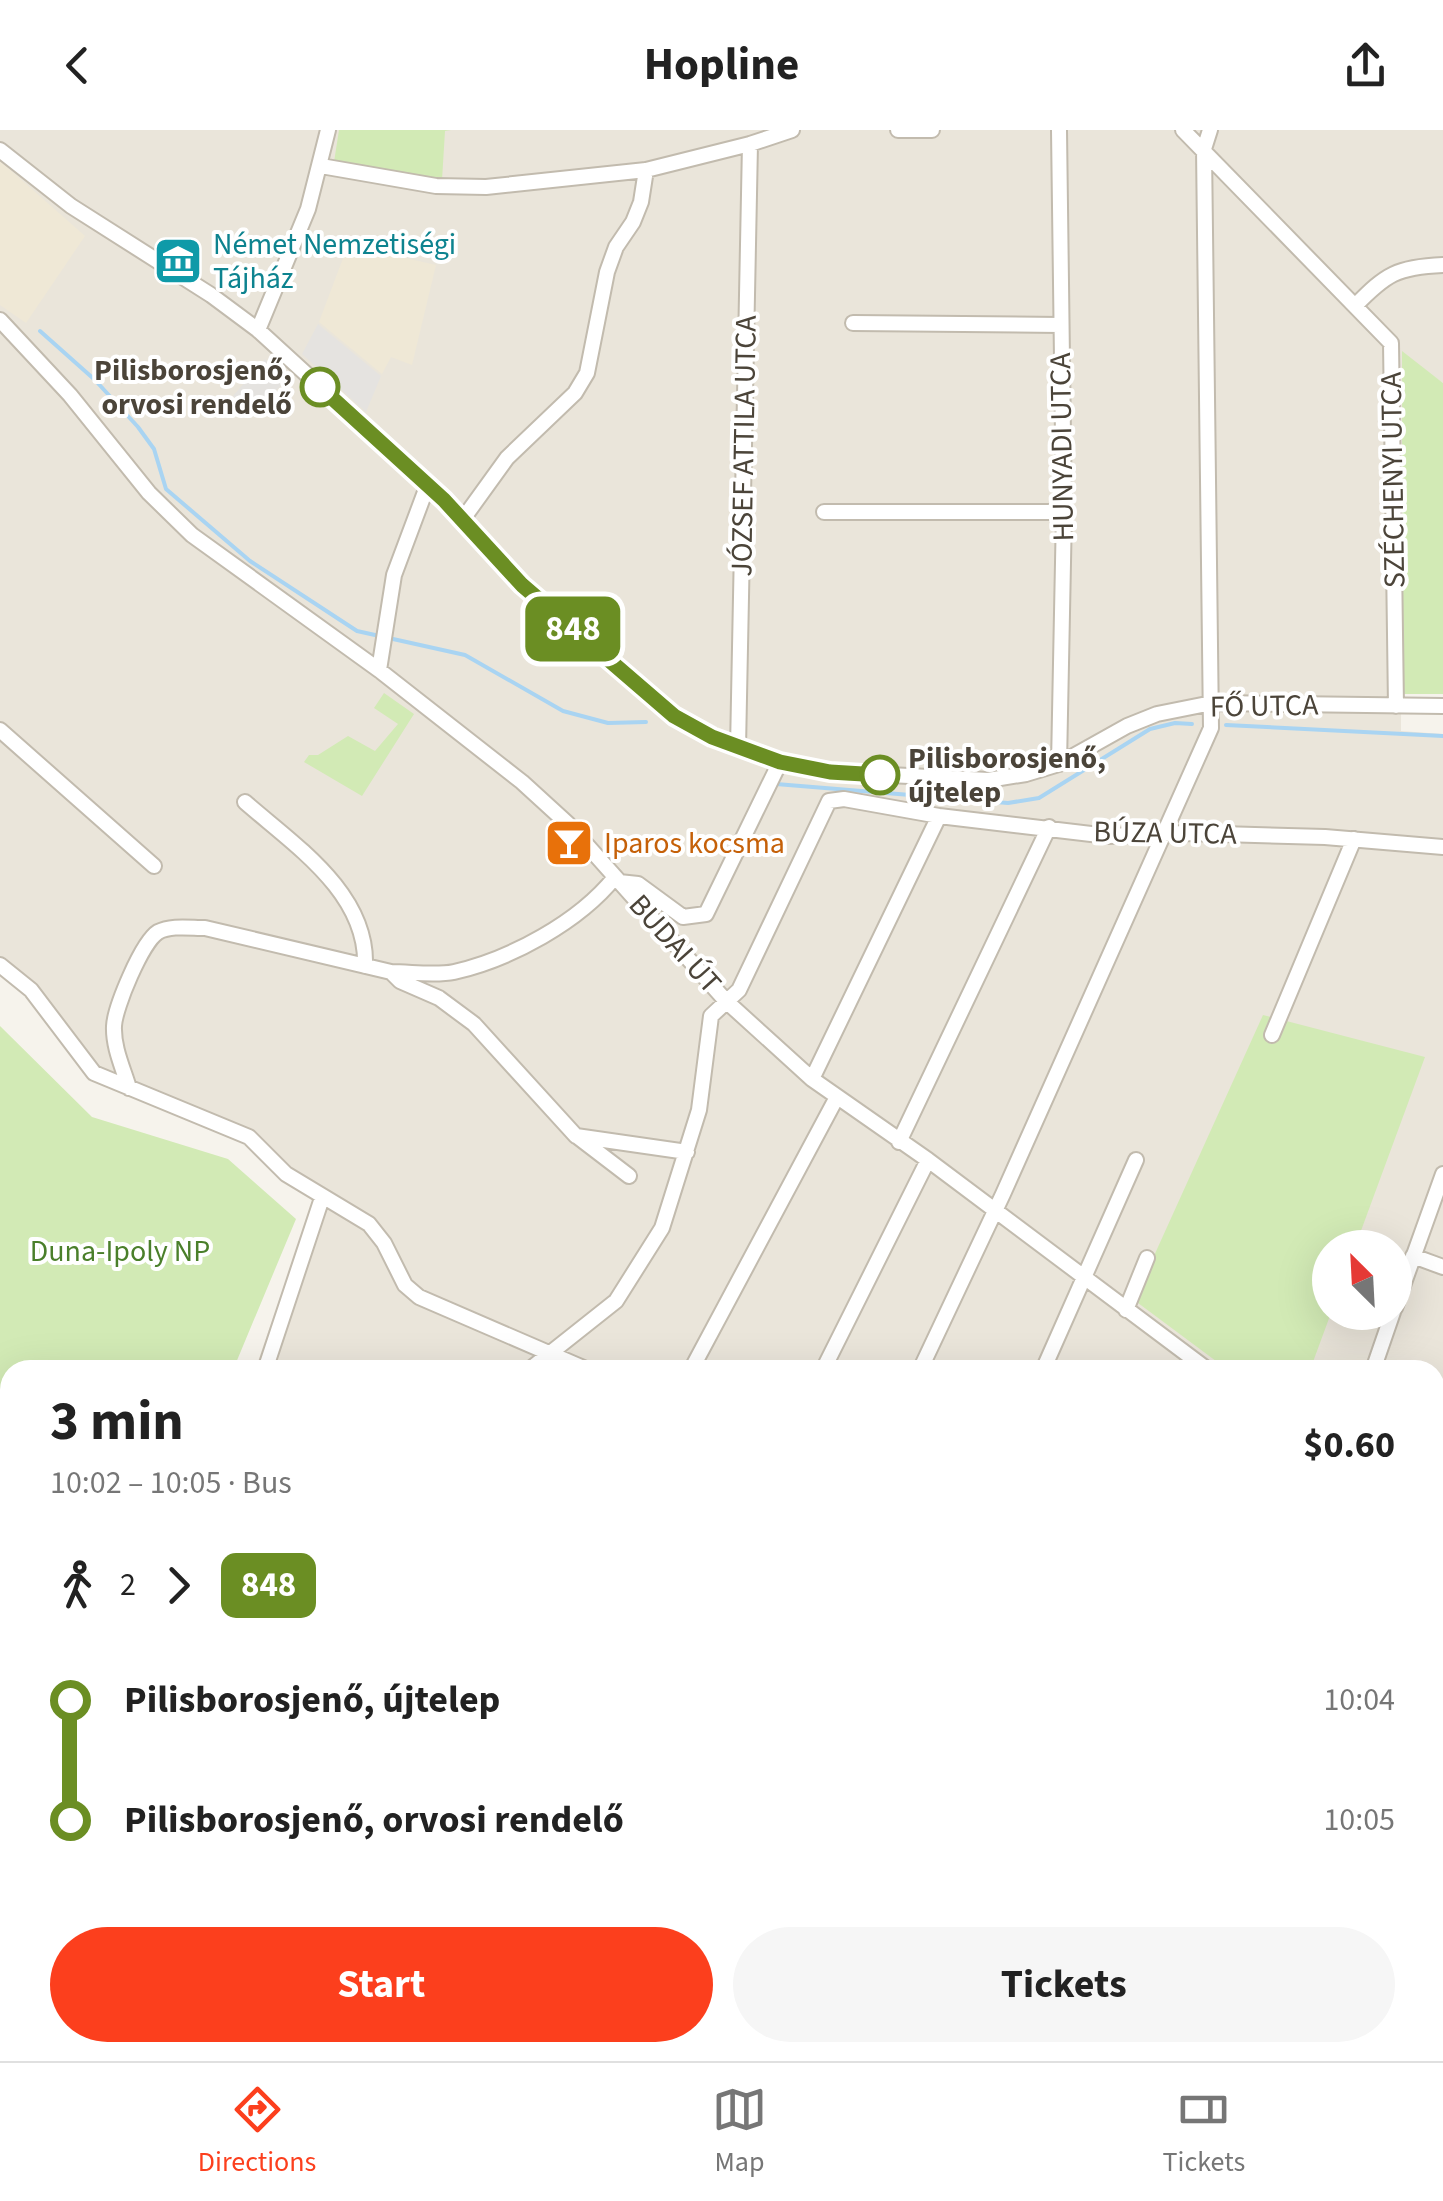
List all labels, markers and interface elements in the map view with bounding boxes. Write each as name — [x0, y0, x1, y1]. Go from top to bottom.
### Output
text: Hopline — [644, 33, 799, 97]
icon: back — [50, 38, 105, 93]
icon: share — [1338, 38, 1393, 93]
place label: Német Nemzetiségi Tájház — [213, 223, 456, 300]
museum icon: Német Nemzetiségi Tájház — [152, 235, 204, 287]
street label: JÓZSEF ATTILA UTCA — [720, 314, 768, 577]
place label: Pilisborosjenő, orvosi rendelő — [94, 349, 292, 426]
street label: HUNYADI UTCA — [1039, 351, 1085, 542]
marker: Pilisborosjenő, orvosi rendelő — [301, 368, 339, 406]
street label: SZÉCHENYI UTCA — [1370, 371, 1416, 588]
line badge: 848 — [516, 596, 630, 662]
text: 848 — [545, 604, 601, 654]
street label: FŐ UTCA — [1209, 684, 1319, 728]
place label: Pilisborosjenő, újtelep — [908, 737, 1106, 814]
marker: Pilisborosjenő, újtelep — [861, 756, 899, 794]
street label: BÚZA UTCA — [1093, 810, 1238, 856]
bar icon: Iparos kocsma — [543, 817, 595, 869]
place label: Iparos kocsma — [604, 822, 785, 865]
street label: BUDAI ÚT — [619, 885, 731, 1003]
park label: Duna-Ipoly NP — [30, 1230, 210, 1273]
north arrow — [1312, 1230, 1412, 1330]
map controls — [1312, 1230, 1412, 1330]
text: 3 min — [50, 1383, 184, 1461]
text: $0.60 — [1303, 1418, 1395, 1472]
text: 10:02 – 10:05 · Bus — [50, 1460, 292, 1506]
icon: walk — [50, 1558, 105, 1613]
icon: forward — [151, 1558, 206, 1613]
text: 848 — [241, 1560, 296, 1610]
text: 2 — [120, 1562, 136, 1608]
text: Pilisborosjenő, újtelep — [124, 1673, 500, 1727]
text: 10:04 — [1323, 1677, 1395, 1723]
text: Pilisborosjenő, orvosi rendelő — [124, 1793, 624, 1847]
text: 10:05 — [1323, 1797, 1395, 1843]
button: Start — [50, 1927, 713, 2042]
button: Tickets — [733, 1927, 1395, 2042]
tab: Directions — [198, 2082, 316, 2182]
tab: Map — [712, 2082, 767, 2182]
tab: Tickets — [1163, 2082, 1245, 2182]

